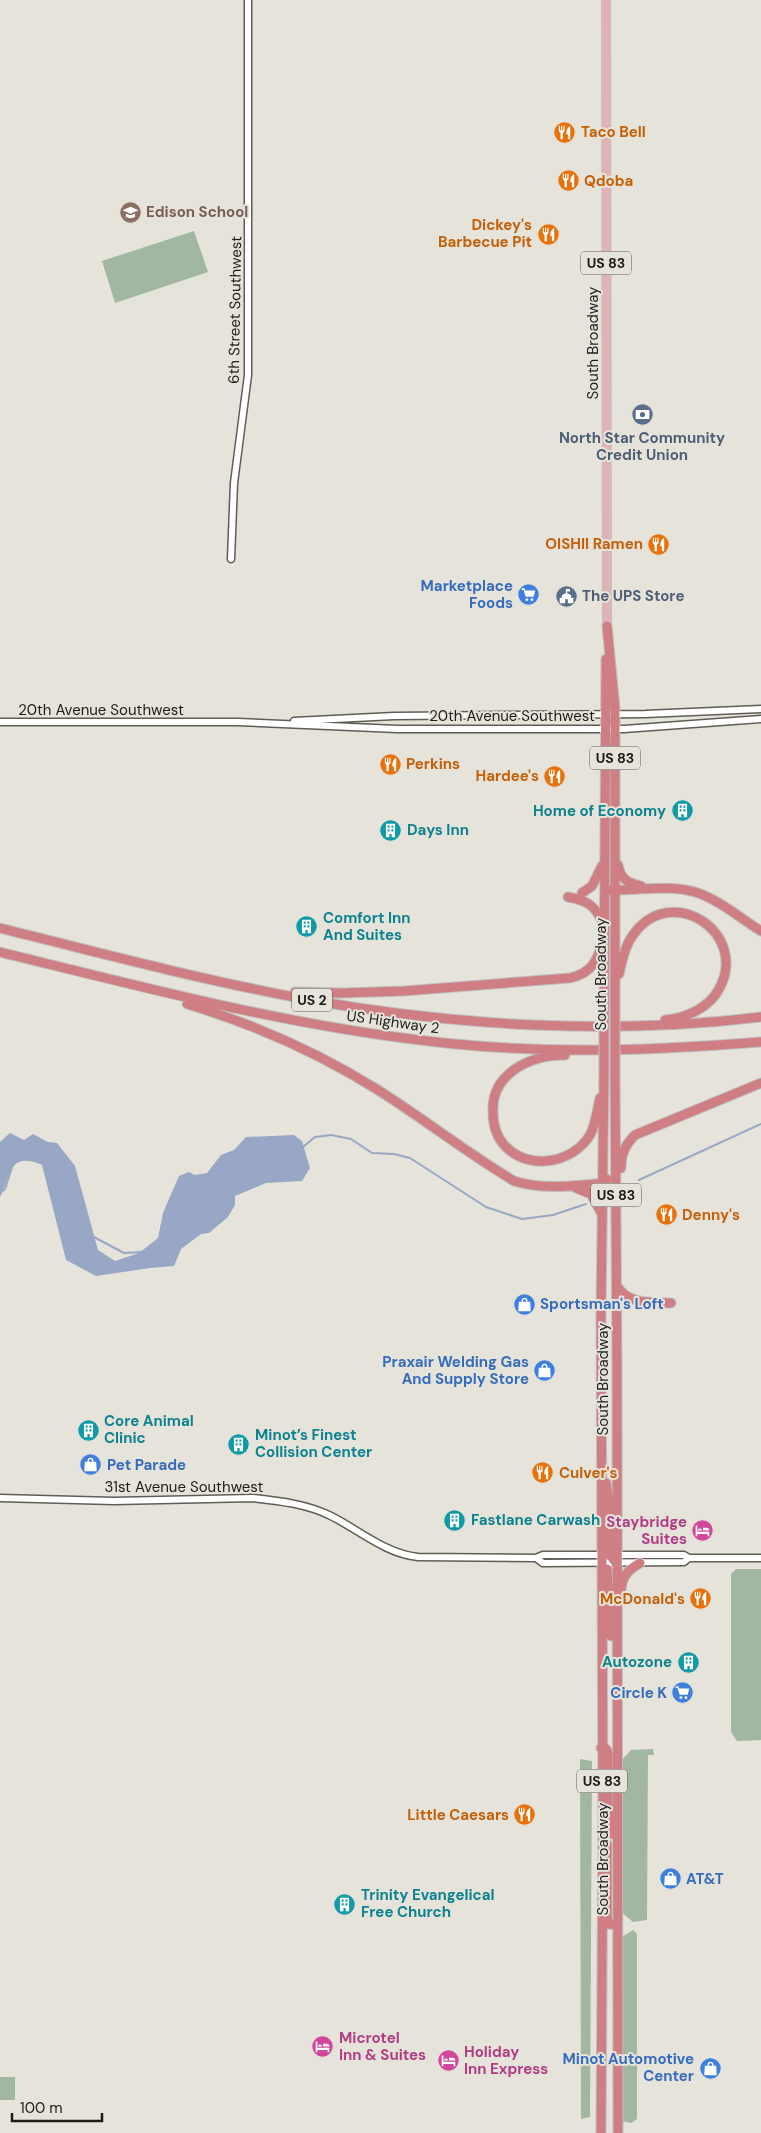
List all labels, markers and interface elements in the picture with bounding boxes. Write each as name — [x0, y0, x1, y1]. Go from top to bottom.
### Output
restaurant icon: Taco Bell — [553, 120, 577, 144]
place label: Taco Bell — [581, 122, 646, 142]
restaurant icon: Qdoba — [556, 169, 580, 193]
place label: Qdoba — [584, 171, 633, 191]
school or university icon: Edison School — [118, 200, 142, 224]
place label: Edison School — [146, 202, 248, 222]
place label: Dickey's Barbecue Pit — [438, 215, 532, 252]
restaurant icon: Dickey's Barbecue Pit — [536, 222, 560, 246]
street label: 6th Street Southwest — [224, 236, 246, 384]
road number: US 83 — [581, 252, 631, 274]
street label: South Broadway — [583, 286, 603, 399]
bank icon: North Star Community Credit Union — [630, 403, 654, 427]
place label: North Star Community Credit Union — [559, 428, 725, 465]
restaurant icon: OISHII Ramen — [647, 532, 671, 556]
place label: OISHII Ramen — [545, 534, 643, 554]
place label: Marketplace Foods — [421, 576, 513, 613]
supermarket icon: Marketplace Foods — [517, 583, 541, 607]
public building icon: The UPS Store — [554, 584, 578, 608]
place label: The UPS Store — [582, 586, 684, 606]
street label: 20th Avenue Southwest — [18, 700, 184, 720]
street label: 20th Avenue Southwest — [429, 706, 595, 726]
road number: US 83 — [590, 746, 640, 770]
restaurant icon: Perkins — [378, 752, 402, 776]
place label: Perkins — [406, 754, 460, 774]
restaurant icon: Hardee's — [543, 764, 567, 788]
place label: Hardee's — [475, 766, 539, 786]
building icon: Home of Economy — [670, 799, 694, 823]
place label: Home of Economy — [533, 801, 666, 821]
building icon: Days Inn — [379, 818, 403, 842]
place label: Days Inn — [407, 820, 469, 840]
place label: Comfort Inn And Suites — [323, 908, 411, 945]
building icon: Comfort Inn And Suites — [295, 915, 319, 939]
street label: South Broadway — [591, 917, 611, 1030]
road number: US 2 — [292, 988, 332, 1012]
street label: US Highway 2 — [345, 1006, 441, 1038]
road number: US 83 — [591, 1184, 641, 1206]
restaurant icon: Denny's — [654, 1203, 678, 1227]
place label: Denny's — [682, 1205, 740, 1225]
shop icon: Sportsman's Loft — [512, 1292, 536, 1316]
place label: Sportsman's Loft — [540, 1294, 664, 1314]
street label: South Broadway — [593, 1322, 613, 1435]
place label: Praxair Welding Gas And Supply Store — [382, 1352, 529, 1389]
shop icon: Praxair Welding Gas And Supply Store — [533, 1359, 557, 1383]
place label: Core Animal Clinic — [104, 1411, 194, 1448]
building icon: Core Animal Clinic — [76, 1418, 100, 1442]
place label: Minot’s Finest Collision Center — [255, 1425, 372, 1462]
building icon: Minot’s Finest Collision Center — [227, 1432, 251, 1456]
shop icon: Pet Parade — [79, 1453, 103, 1477]
place label: Pet Parade — [107, 1455, 186, 1475]
restaurant icon: Culver's — [531, 1461, 555, 1485]
place label: Culver's — [559, 1463, 618, 1483]
street label: 31st Avenue Southwest — [105, 1477, 264, 1497]
building icon: Fastlane Carwash — [443, 1508, 467, 1532]
place label: Fastlane Carwash — [471, 1510, 600, 1530]
place label: Staybridge Suites — [606, 1512, 687, 1549]
hotel icon: Staybridge Suites — [691, 1519, 715, 1543]
restaurant icon: McDonald's — [689, 1587, 713, 1611]
place label: McDonald's — [600, 1589, 685, 1609]
building icon: Autozone — [676, 1650, 700, 1674]
place label: Autozone — [602, 1652, 672, 1672]
supermarket icon: Circle K — [671, 1681, 695, 1705]
place label: Circle K — [610, 1683, 667, 1703]
road number: US 83 — [577, 1770, 627, 1792]
street label: South Broadway — [593, 1802, 613, 1915]
restaurant icon: Little Caesars — [513, 1803, 537, 1827]
place label: Little Caesars — [407, 1805, 509, 1825]
shop icon: AT&T — [658, 1867, 682, 1891]
place label: AT&T — [686, 1869, 724, 1889]
place label: Trinity Evangelical Free Church — [361, 1885, 494, 1922]
building icon: Trinity Evangelical Free Church — [333, 1892, 357, 1916]
place label: Microtel Inn & Suites — [339, 2028, 426, 2065]
hotel icon: Microtel Inn & Suites — [311, 2035, 335, 2059]
place label: Holiday Inn Express — [464, 2042, 548, 2079]
hotel icon: Holiday Inn Express — [436, 2049, 460, 2073]
place label: Minot Automotive Center — [563, 2049, 694, 2086]
shop icon: Minot Automotive Center — [698, 2056, 722, 2080]
scale bar — [12, 2090, 102, 2122]
text: 100 m — [20, 2098, 63, 2118]

